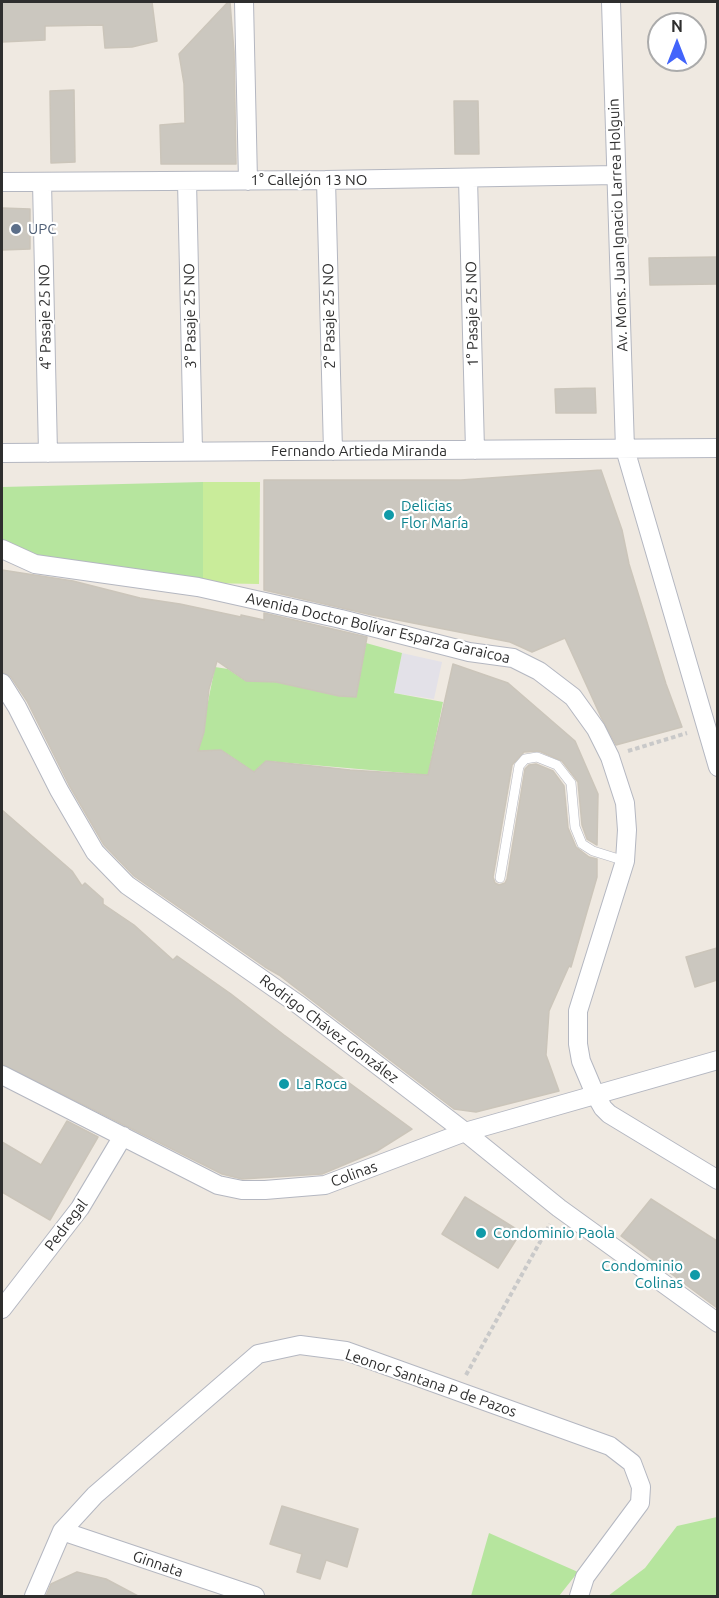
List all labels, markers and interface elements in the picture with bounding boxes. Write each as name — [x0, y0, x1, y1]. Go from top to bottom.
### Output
north arrow — [647, 12, 707, 72]
text: N — [671, 17, 683, 35]
street label: Av. Mons. Juan Ignacio Larrea Holguin — [605, 98, 631, 352]
street label: 1° Callejón 13 NO — [251, 171, 367, 189]
place label: UPC — [28, 220, 56, 238]
marker: UPC — [9, 222, 23, 236]
street label: 1° Pasaje 25 NO — [462, 261, 482, 367]
street label: 3° Pasaje 25 NO — [180, 263, 200, 369]
street label: 2° Pasaje 25 NO — [319, 263, 339, 369]
street label: 4° Pasaje 25 NO — [35, 264, 55, 370]
street label: Fernando Artieda Miranda — [271, 442, 447, 460]
place label: Delicias Flor María — [401, 497, 468, 532]
marker: Delicias Flor María — [382, 508, 396, 522]
street label: Avenida Doctor Bolívar Esparza Garaicoa — [244, 589, 512, 667]
street label: Rodrigo Chávez González — [256, 971, 402, 1087]
place label: La Roca — [296, 1075, 348, 1093]
marker: La Roca — [277, 1077, 291, 1091]
street label: Colinas — [328, 1157, 380, 1191]
street label: Pedregal — [41, 1196, 91, 1254]
place label: Condominio Paola — [493, 1224, 615, 1242]
marker: Condominio Paola — [474, 1226, 488, 1240]
place label: Condominio Colinas — [601, 1257, 683, 1292]
marker: Condominio Colinas — [688, 1268, 702, 1282]
street label: Leonor Santana P de Pazos — [343, 1345, 519, 1421]
street label: Ginnata — [130, 1547, 186, 1581]

